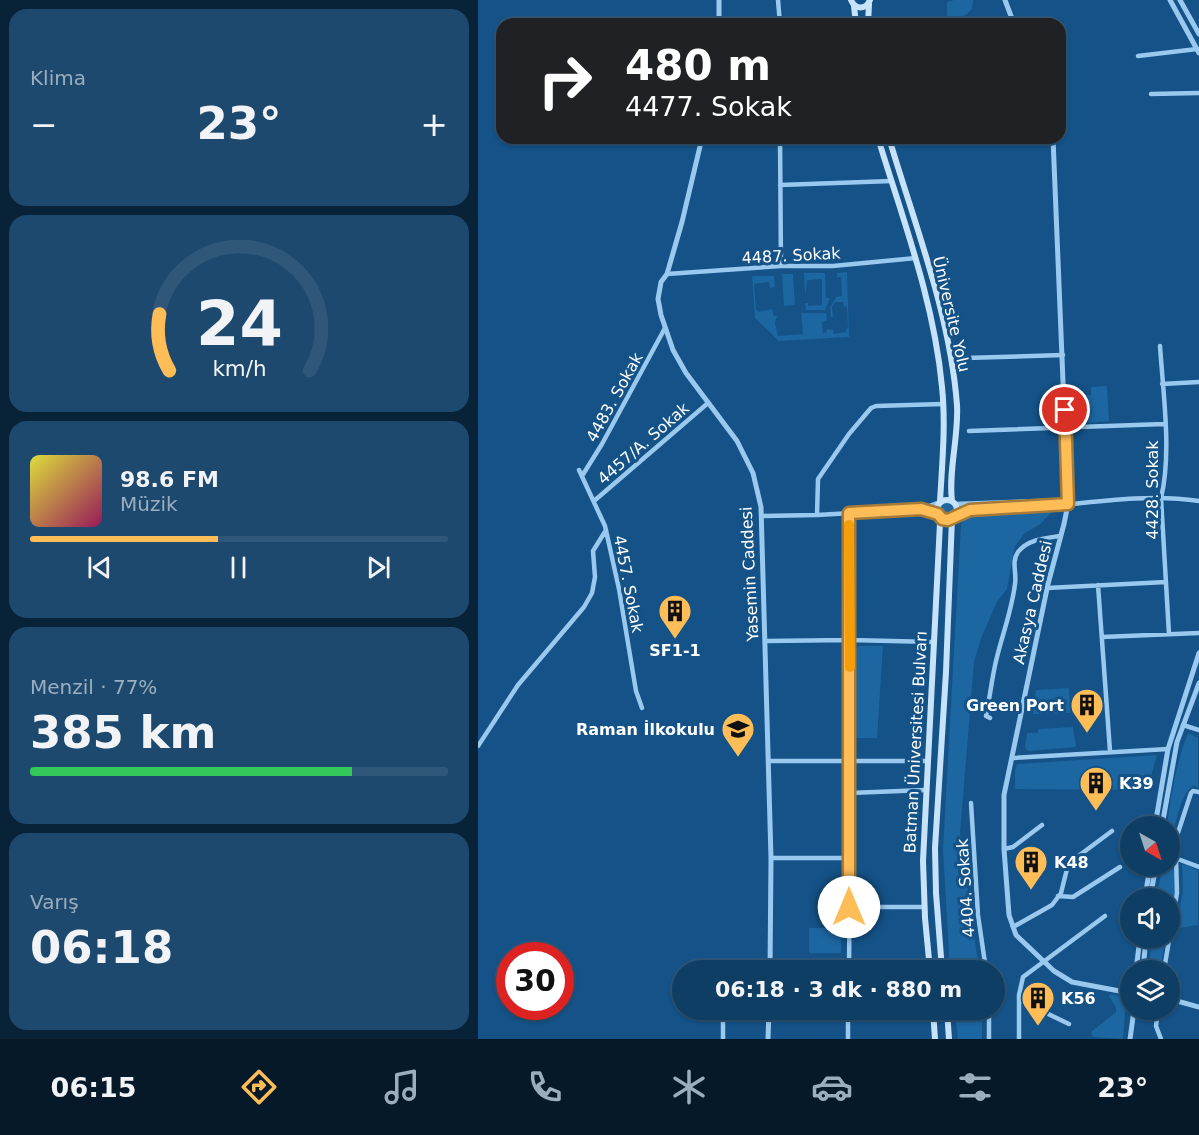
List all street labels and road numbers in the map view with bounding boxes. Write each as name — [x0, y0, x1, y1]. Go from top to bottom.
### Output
street label: 4487. Sokak — [741, 243, 842, 268]
street label: Üniversite Yolu — [929, 254, 974, 374]
street label: 4483. Sokak — [582, 349, 647, 445]
street label: 4457/A. Sokak — [594, 398, 693, 488]
street label: 4428. Sokak — [1143, 440, 1162, 539]
street label: Yasemin Caddesi — [736, 506, 763, 643]
street label: 4457. Sokak — [610, 534, 647, 635]
street label: Akasya Caddesi — [1009, 538, 1056, 666]
street label: Batman Üniversitesi Bulvarı — [900, 630, 931, 854]
street label: 4404. Sokak — [953, 837, 978, 938]

